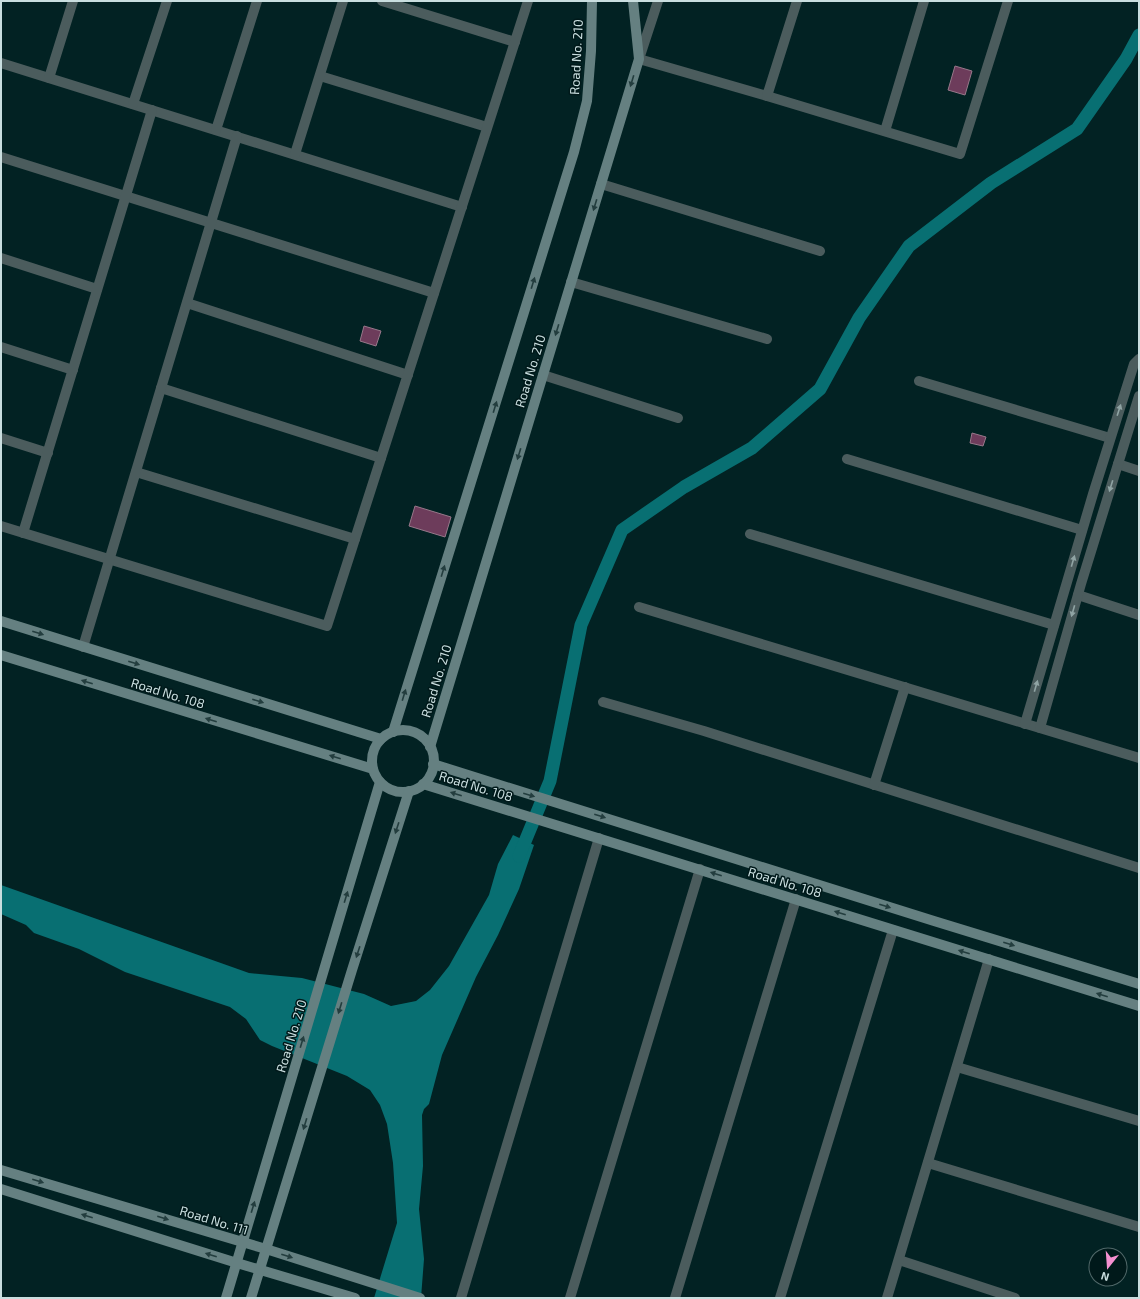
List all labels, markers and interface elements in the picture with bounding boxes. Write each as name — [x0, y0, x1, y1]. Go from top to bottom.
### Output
street label: Road No. 210 — [566, 19, 586, 95]
one-way arrow — [629, 75, 635, 87]
one-way arrow — [592, 199, 598, 211]
one-way arrow — [530, 276, 536, 288]
one-way arrow — [554, 324, 560, 336]
street label: Road No. 210 — [511, 333, 549, 409]
one-way arrow — [492, 400, 498, 412]
one-way arrow — [1116, 404, 1122, 416]
one-way arrow — [516, 448, 522, 460]
one-way arrow — [1108, 481, 1114, 493]
one-way arrow — [1070, 555, 1076, 567]
one-way arrow — [440, 565, 446, 577]
one-way arrow — [1070, 605, 1076, 617]
one-way arrow — [33, 630, 45, 636]
street label: Road No. 210 — [417, 643, 455, 719]
one-way arrow — [128, 660, 140, 666]
street label: Road No. 108 — [129, 674, 207, 712]
one-way arrow — [80, 678, 92, 684]
one-way arrow — [1033, 680, 1039, 692]
one-way arrow — [401, 689, 407, 701]
one-way arrow — [252, 698, 264, 704]
one-way arrow — [205, 716, 217, 722]
one-way arrow — [329, 754, 341, 760]
street label: Road No. 108 — [437, 767, 515, 805]
one-way arrow — [450, 791, 462, 797]
one-way arrow — [524, 792, 536, 798]
one-way arrow — [595, 813, 607, 819]
one-way arrow — [394, 823, 400, 835]
street label: Road No. 108 — [746, 863, 824, 901]
one-way arrow — [710, 871, 722, 877]
one-way arrow — [343, 891, 349, 903]
one-way arrow — [879, 903, 891, 909]
one-way arrow — [834, 910, 846, 916]
one-way arrow — [1003, 941, 1015, 947]
one-way arrow — [355, 947, 361, 959]
one-way arrow — [958, 949, 970, 955]
one-way arrow — [1095, 991, 1107, 997]
street label: Road No. 210 — [272, 998, 310, 1074]
one-way arrow — [337, 1002, 343, 1014]
one-way arrow — [299, 1036, 305, 1048]
one-way arrow — [302, 1118, 308, 1130]
one-way arrow — [33, 1178, 45, 1184]
one-way arrow — [250, 1201, 256, 1213]
street label: Road No. 111 — [178, 1202, 250, 1238]
one-way arrow — [80, 1213, 92, 1219]
one-way arrow — [157, 1215, 169, 1221]
north arrow — [1088, 1247, 1128, 1287]
one-way arrow — [204, 1252, 216, 1258]
one-way arrow — [282, 1253, 294, 1259]
text: N — [1099, 1270, 1111, 1284]

